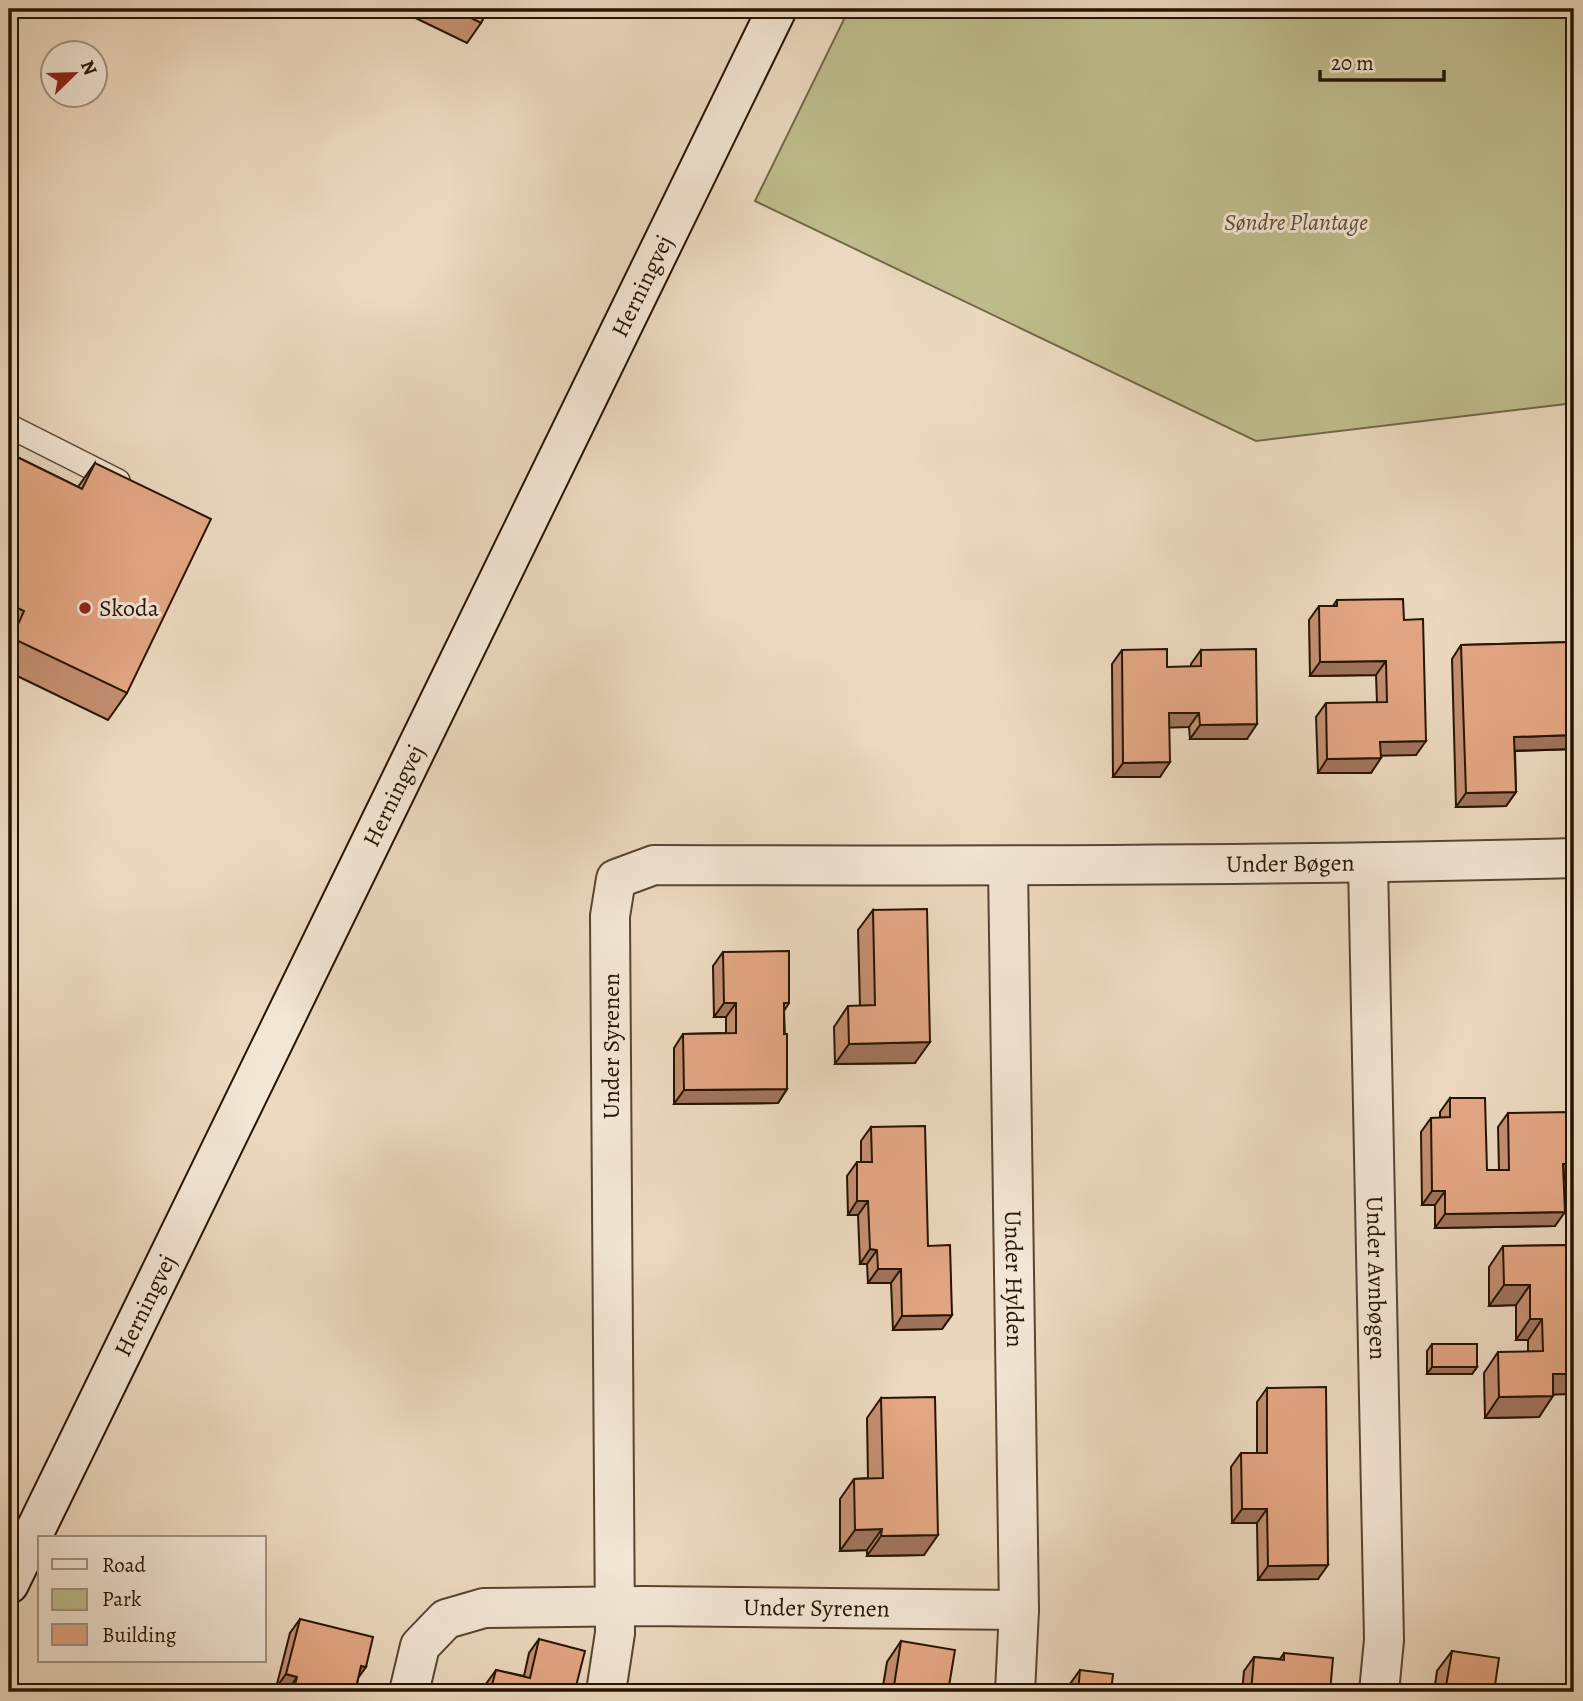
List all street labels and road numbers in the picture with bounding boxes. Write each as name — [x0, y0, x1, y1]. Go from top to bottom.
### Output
street label: Herningvej — [603, 230, 680, 342]
street label: Herningvej — [355, 739, 432, 852]
street label: Under Bøgen — [1226, 846, 1355, 880]
street label: Under Syrenen — [595, 973, 627, 1119]
street label: Under Avnbøgen — [1359, 1196, 1394, 1360]
street label: Under Hylden — [997, 1210, 1031, 1348]
street label: Herningvej — [106, 1249, 183, 1362]
street label: Under Syrenen — [743, 1591, 890, 1625]

